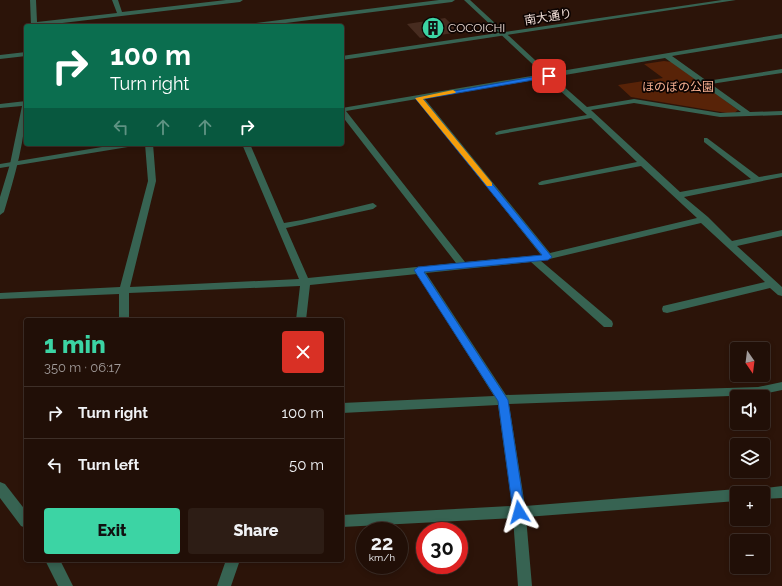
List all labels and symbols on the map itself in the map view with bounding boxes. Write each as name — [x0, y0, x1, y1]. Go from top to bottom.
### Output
street label: 南大通り — [523, 6, 573, 28]
building icon: COCOICHI — [420, 15, 446, 41]
place label: COCOICHI — [448, 21, 505, 35]
pin — [532, 59, 566, 93]
park label: ほのぼの公園 — [642, 80, 714, 94]
north arrow — [730, 342, 770, 382]
position arrow — [498, 491, 540, 533]
speed limit sign: 30 — [416, 522, 468, 574]

